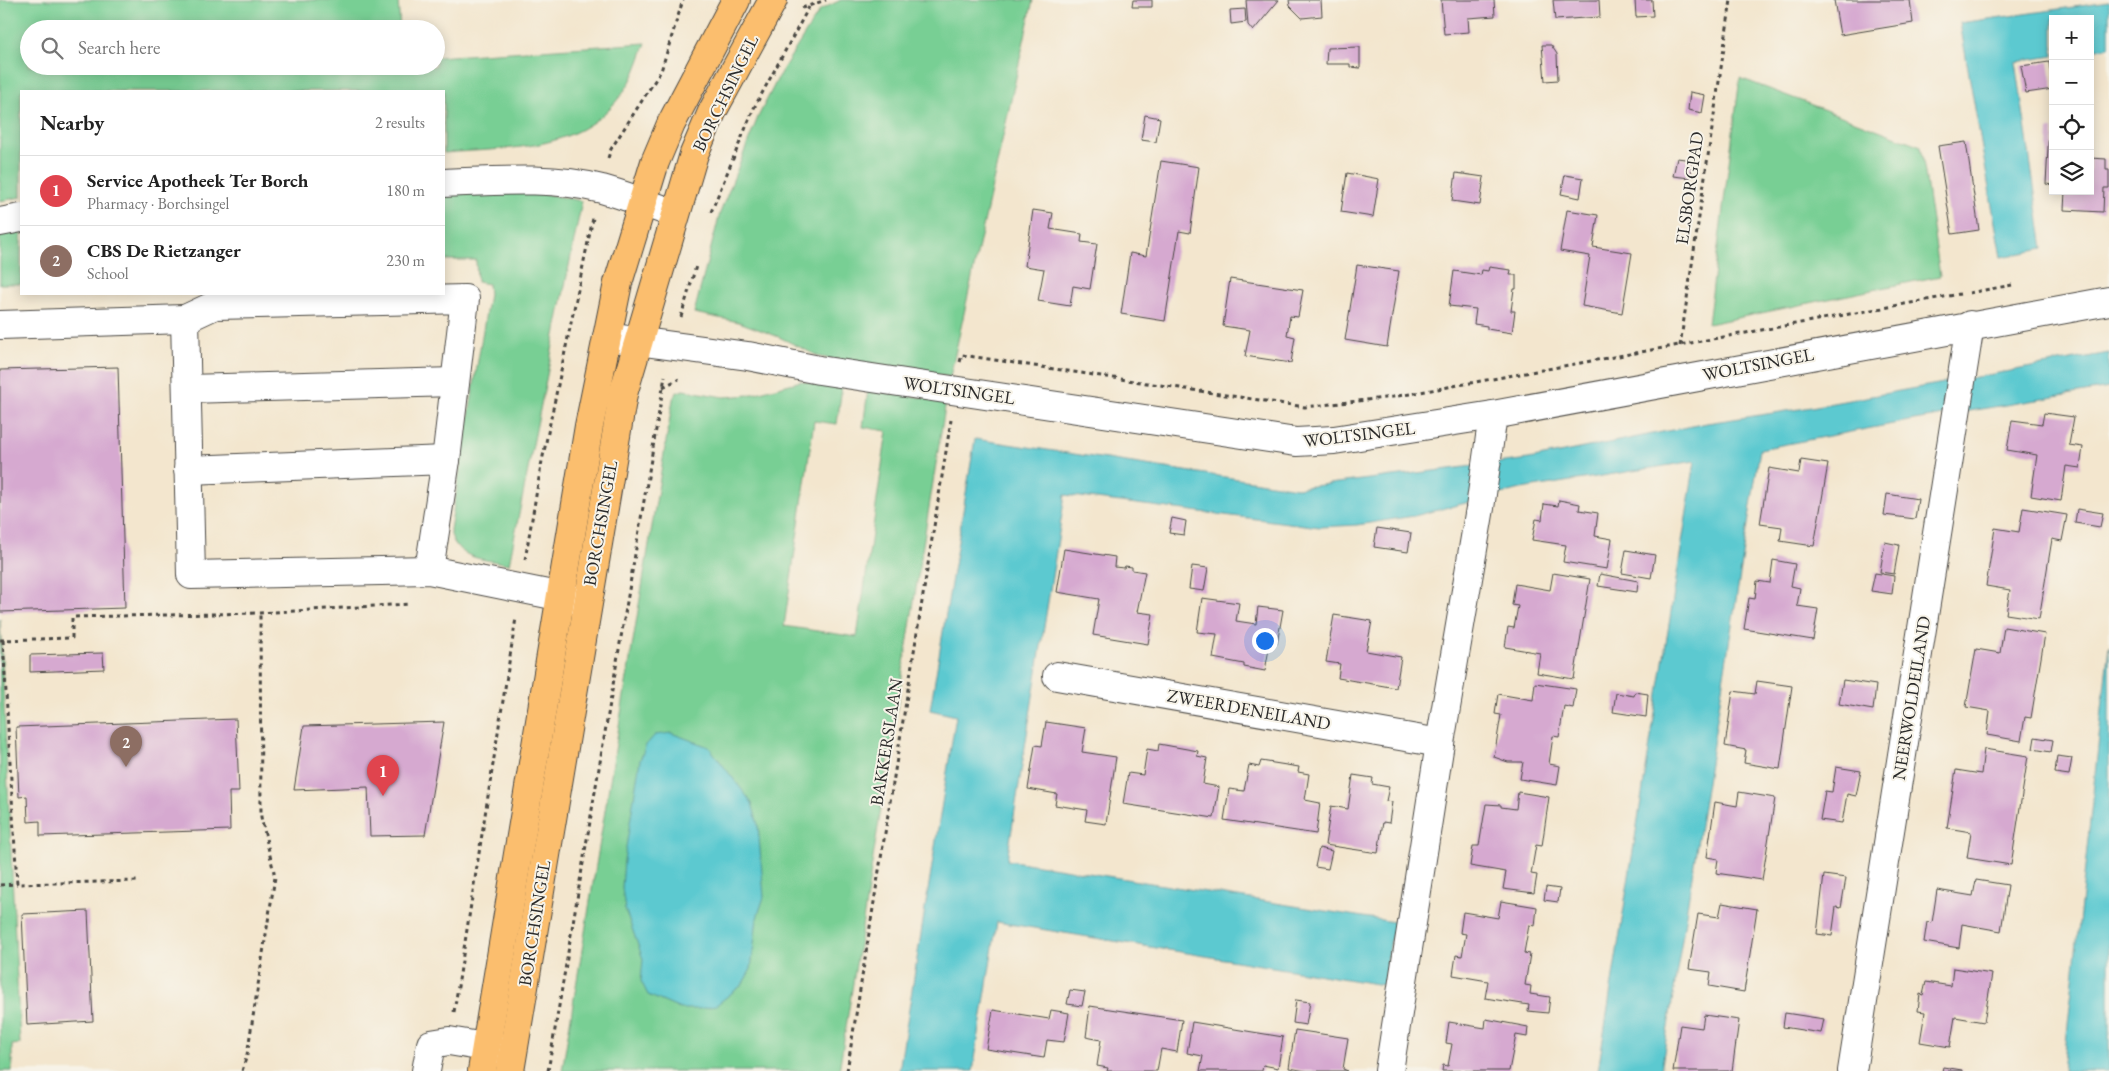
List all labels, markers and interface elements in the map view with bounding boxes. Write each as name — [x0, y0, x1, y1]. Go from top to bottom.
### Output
map controls — [2049, 15, 2094, 195]
button: + — [2049, 15, 2094, 60]
search box — [20, 20, 445, 75]
street label: BORCHSINGEL — [687, 30, 763, 155]
icon: search — [38, 34, 66, 62]
text: Search here — [78, 35, 160, 60]
button: − — [2049, 60, 2094, 105]
button: locate — [2049, 105, 2094, 150]
text: Nearby — [40, 109, 104, 136]
text: 2 results — [375, 112, 425, 133]
street label: ELSBORGPAD — [1670, 130, 1708, 246]
button: layers — [2049, 150, 2094, 195]
text: Service Apotheek Ter Borch — [87, 168, 308, 193]
text: 1 — [52, 180, 60, 201]
text: 180 m — [386, 180, 425, 201]
text: Pharmacy · Borchsingel — [87, 193, 229, 214]
text: CBS De Rietzanger — [87, 238, 241, 263]
text: 2 — [52, 250, 60, 271]
text: 230 m — [386, 250, 425, 271]
text: School — [87, 263, 129, 284]
street label: WOLTSINGEL — [1701, 342, 1816, 386]
street label: WOLTSINGEL — [902, 371, 1017, 409]
street label: WOLTSINGEL — [1302, 416, 1417, 452]
street label: BORCHSINGEL — [578, 458, 622, 588]
street label: NEERWOLDEILAND — [1887, 614, 1935, 782]
your location — [1252, 628, 1278, 654]
street label: BAKKERSLAAN — [865, 676, 908, 807]
street label: ZWEERDENEILAND — [1165, 683, 1333, 735]
pin: 2 — [110, 726, 142, 767]
pin: 1 — [367, 755, 399, 796]
street label: BORCHSINGEL — [513, 858, 555, 988]

